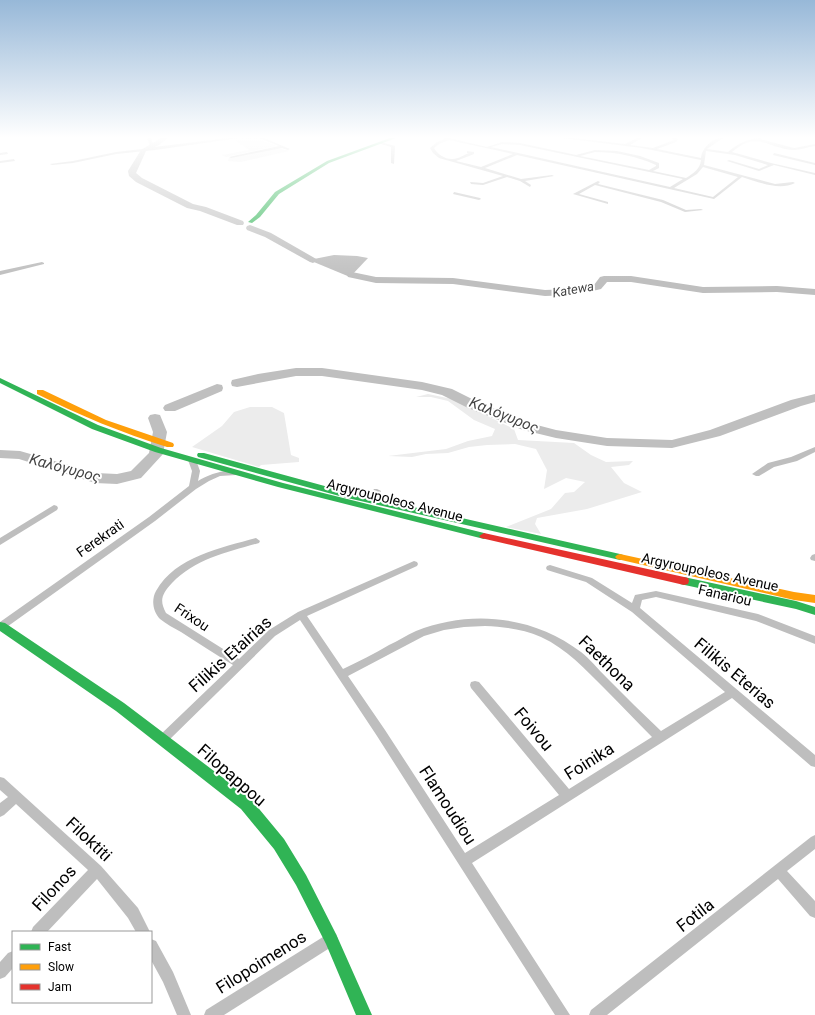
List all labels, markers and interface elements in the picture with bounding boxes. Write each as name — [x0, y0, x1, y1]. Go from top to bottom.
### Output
water label: Katewa — [551, 278, 595, 301]
water label: Καλόγυρος — [467, 393, 541, 437]
water label: Καλόγυρος — [27, 450, 103, 486]
street label: Argyroupoleos Avenue — [325, 475, 465, 525]
street label: Ferekrati — [73, 516, 127, 560]
street label: Argyroupoleos Avenue — [640, 550, 780, 594]
street label: Fanariou — [697, 581, 753, 609]
street label: Frixou — [172, 600, 212, 634]
street label: Filikis Etairias — [185, 612, 275, 696]
street label: Faethona — [575, 631, 639, 695]
street label: Filikis Eterias — [690, 633, 780, 713]
street label: Foivou — [510, 703, 558, 755]
street label: Foinika — [561, 738, 617, 784]
street label: Filopappou — [194, 740, 270, 810]
street label: Flamoudiou — [415, 762, 481, 848]
street label: Filoktiti — [62, 813, 116, 865]
street label: Filonos — [28, 861, 80, 915]
street label: Fotila — [672, 894, 718, 936]
street label: Filopoimenos — [212, 926, 310, 998]
legend — [12, 931, 152, 1003]
text: Fast — [48, 940, 71, 954]
text: Slow — [48, 960, 74, 974]
text: Jam — [48, 980, 72, 994]

